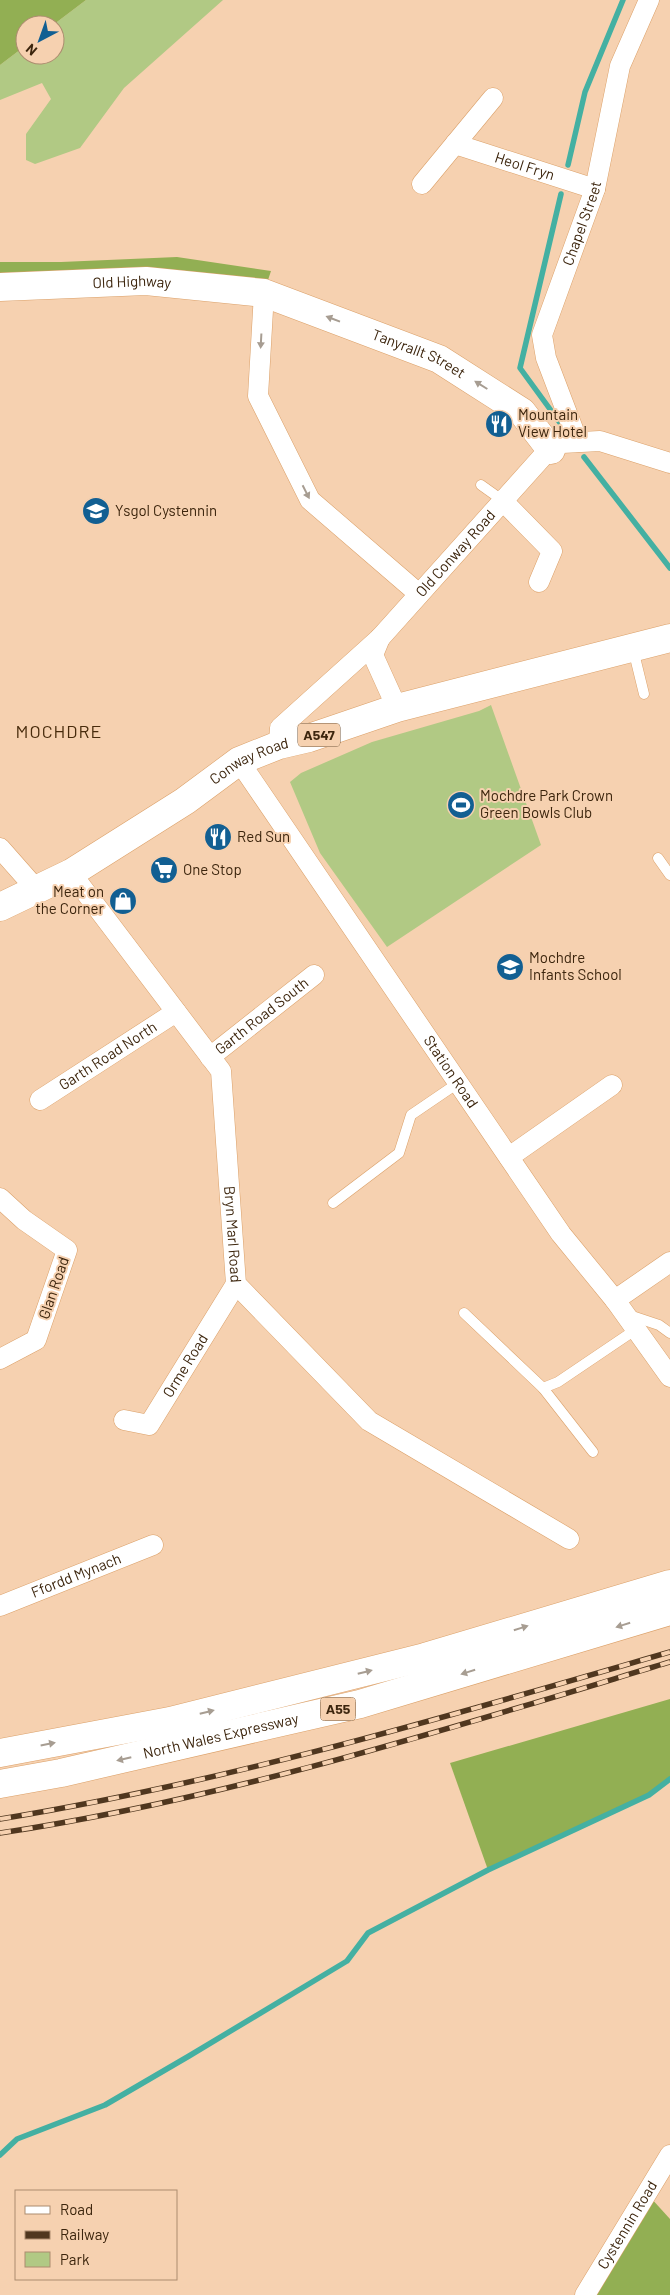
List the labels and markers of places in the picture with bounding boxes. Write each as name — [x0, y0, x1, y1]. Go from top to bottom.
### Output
place label: Mountain View Hotel — [518, 405, 587, 440]
restaurant icon: Mountain View Hotel — [484, 409, 514, 439]
school or university icon: Ysgol Cystennin — [81, 496, 111, 526]
place label: Ysgol Cystennin — [115, 501, 217, 519]
place label: Mochdre Park Crown Green Bowls Club — [480, 786, 613, 821]
sports icon: Mochdre Park Crown Green Bowls Club — [446, 790, 476, 820]
restaurant icon: Red Sun — [203, 822, 233, 852]
place label: Red Sun — [237, 827, 290, 845]
supermarket icon: One Stop — [149, 855, 179, 885]
place label: One Stop — [183, 860, 242, 878]
place label: Meat on the Corner — [35, 882, 105, 917]
shop icon: Meat on the Corner — [108, 886, 138, 916]
place label: Mochdre Infants School — [529, 948, 622, 983]
school or university icon: Mochdre Infants School — [495, 952, 525, 982]

